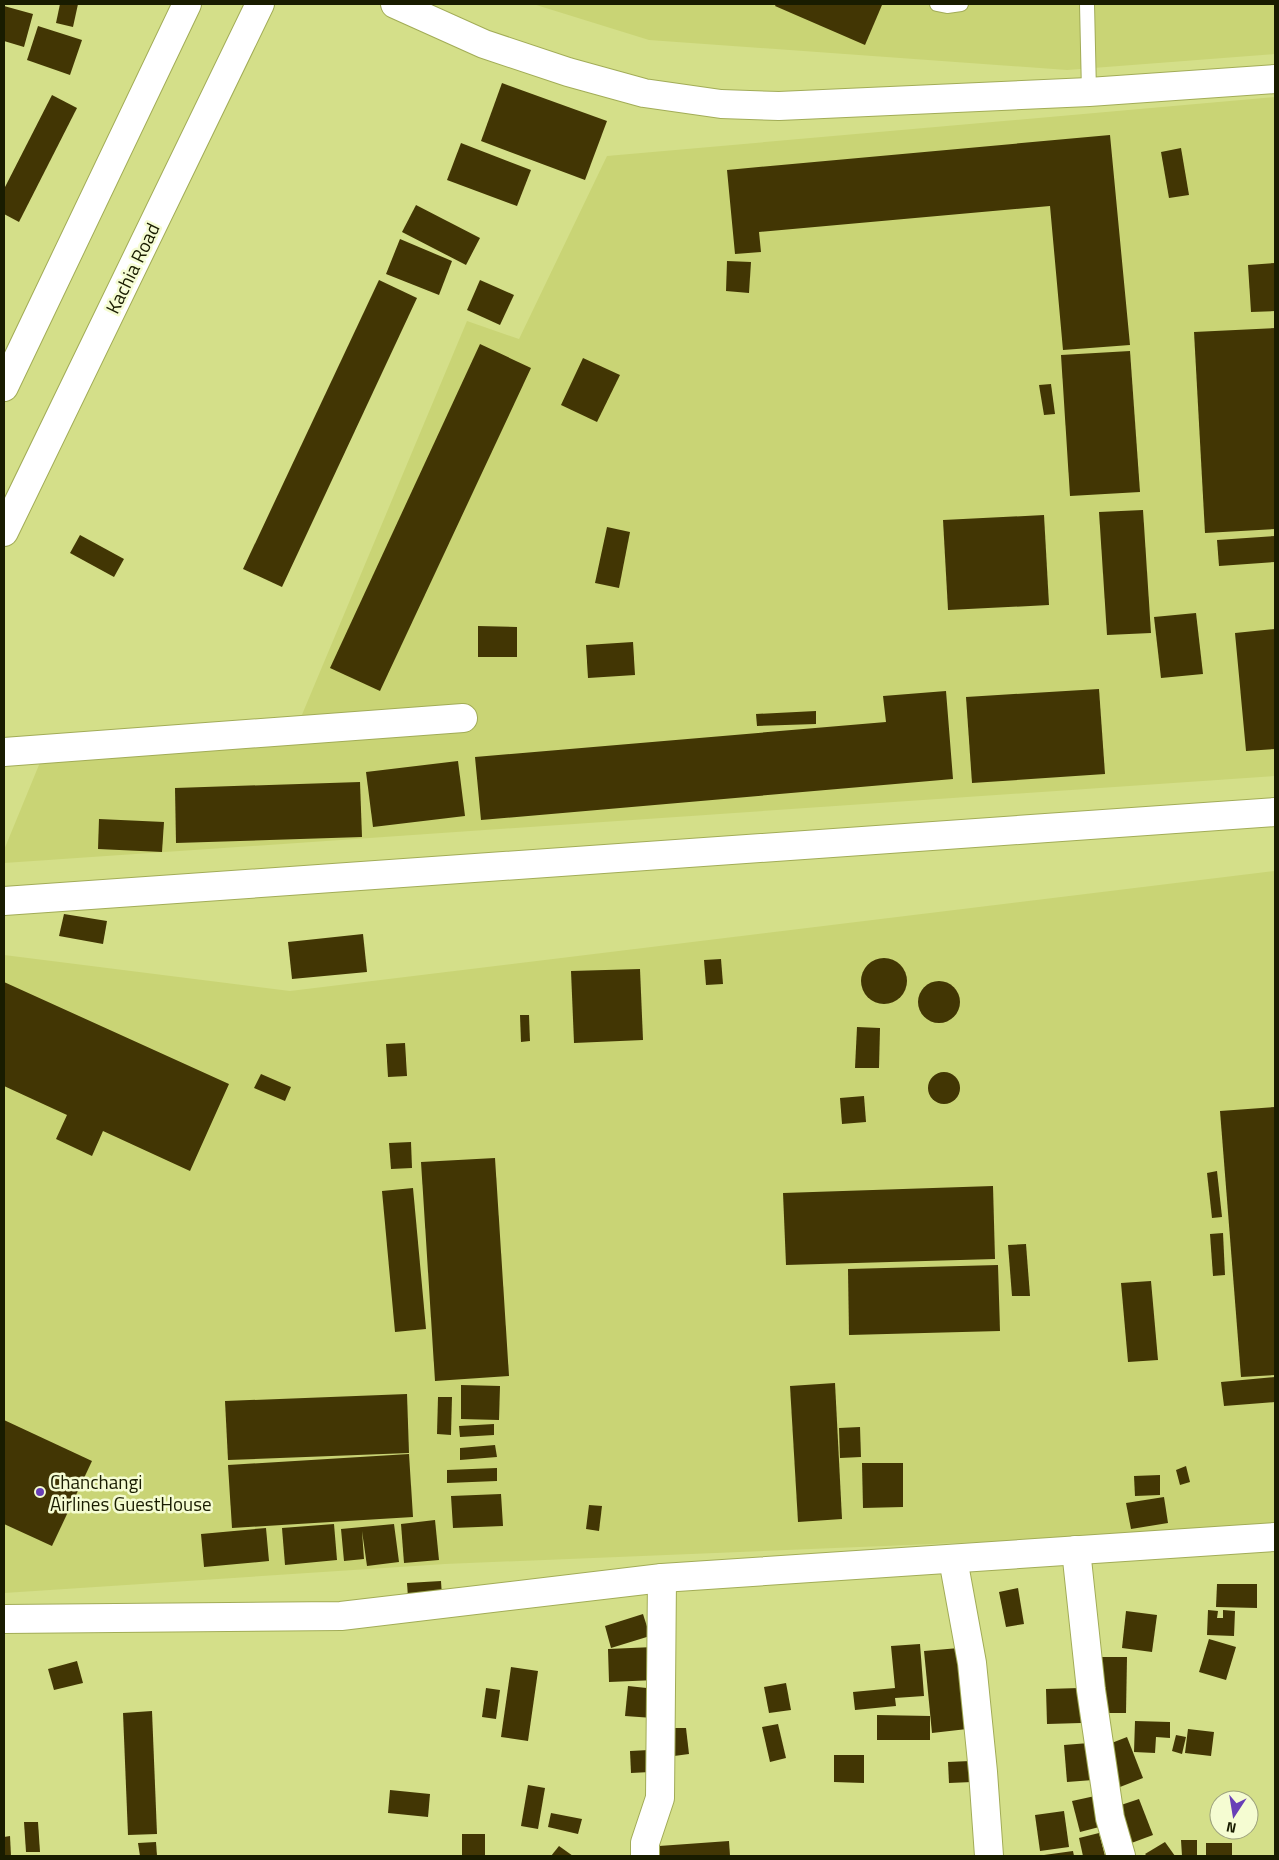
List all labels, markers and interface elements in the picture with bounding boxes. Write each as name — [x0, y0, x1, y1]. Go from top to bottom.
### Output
street label: Kachia Road — [98, 218, 166, 318]
place label: Chanchangi Airlines GuestHouse — [50, 1467, 212, 1518]
marker: Chanchangi Airlines GuestHouse — [34, 1486, 46, 1498]
north arrow — [1209, 1790, 1259, 1840]
text: N — [1224, 1817, 1238, 1839]

